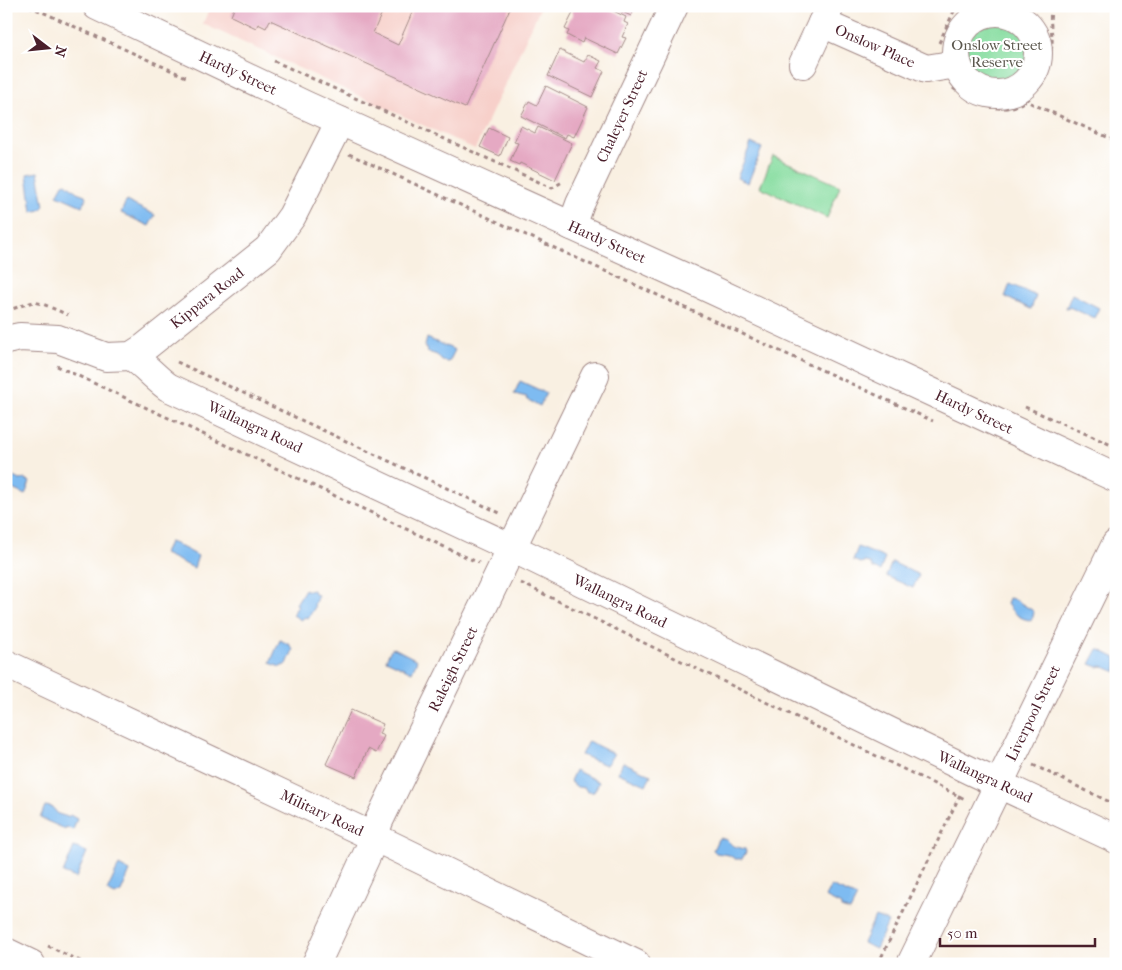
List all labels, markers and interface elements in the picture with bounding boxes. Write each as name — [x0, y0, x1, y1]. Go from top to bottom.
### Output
street label: Onslow Place — [832, 20, 918, 72]
north arrow — [22, 22, 72, 72]
park label: Onslow Street Reserve — [951, 36, 1043, 71]
text: N — [50, 44, 70, 59]
street label: Hardy Street — [196, 47, 280, 99]
street label: Chaleyer Street — [593, 66, 652, 166]
street label: Hardy Street — [565, 217, 650, 268]
street label: Kippara Road — [167, 263, 248, 332]
street label: Hardy Street — [932, 386, 1016, 438]
street label: Wallangra Road — [204, 397, 306, 457]
street label: Wallangra Road — [569, 570, 671, 632]
street label: Raleigh Street — [424, 623, 482, 715]
street label: Liverpool Street — [1002, 661, 1064, 764]
street label: Wallangra Road — [934, 747, 1036, 807]
street label: Military Road — [277, 786, 367, 841]
scale bar — [940, 915, 1094, 947]
text: 50 m — [947, 924, 978, 942]

